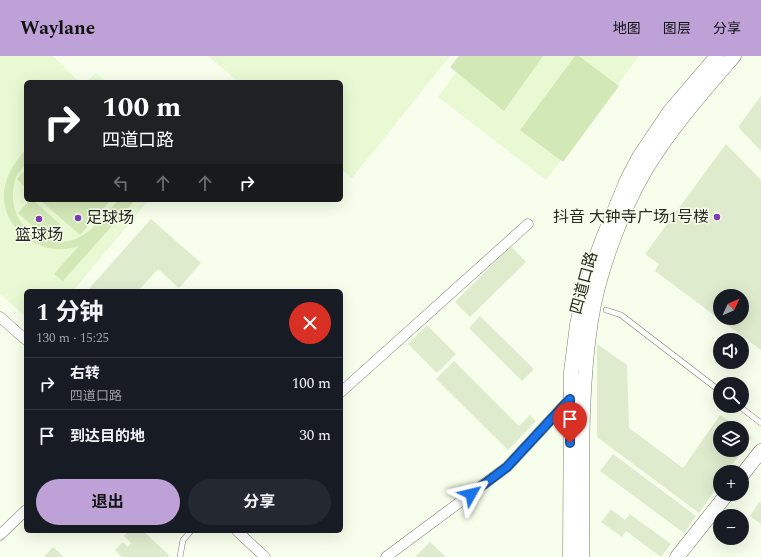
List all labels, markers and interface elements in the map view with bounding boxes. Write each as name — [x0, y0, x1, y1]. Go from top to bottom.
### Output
text: Waylane — [20, 14, 95, 43]
text: 地图 — [613, 18, 641, 39]
text: 图层 — [663, 18, 691, 39]
text: 分享 — [713, 18, 741, 39]
text: 100 m — [102, 86, 181, 129]
icon: right — [36, 96, 88, 148]
text: 四道口路 — [102, 127, 174, 154]
icon: left — [110, 172, 132, 194]
icon: ahead — [152, 172, 174, 194]
icon: ahead — [194, 172, 216, 194]
icon: right — [236, 172, 258, 194]
place label: 抖音 大钟寺广场1号楼 — [553, 205, 709, 229]
place label: 足球场 — [86, 206, 134, 230]
marker: 抖音 大钟寺广场1号楼 — [712, 212, 722, 222]
marker: 足球场 — [73, 213, 83, 223]
marker: 篮球场 — [34, 214, 44, 224]
place label: 篮球场 — [15, 223, 63, 247]
street label: 四道口路 — [564, 249, 604, 317]
north arrow — [713, 289, 749, 325]
map controls — [713, 289, 749, 545]
text: 1 分钟 — [36, 295, 103, 331]
button: close — [289, 302, 331, 344]
text: 130 m · 15:25 — [36, 328, 109, 348]
button: sound — [713, 333, 749, 369]
text: 右转 — [70, 362, 100, 385]
text: 100 m — [292, 372, 331, 395]
icon: right — [36, 373, 58, 395]
button: search — [713, 377, 749, 413]
text: 四道口路 — [70, 386, 122, 406]
pin — [553, 402, 587, 443]
icon: arrive — [559, 408, 581, 430]
button: layers — [713, 421, 749, 457]
text: 30 m — [299, 424, 331, 447]
icon: arrive — [36, 425, 58, 447]
text: 到达目的地 — [70, 425, 145, 448]
button: + — [713, 465, 749, 501]
position arrow — [450, 473, 492, 515]
button: 退出 — [36, 479, 180, 525]
button: 分享 — [188, 479, 331, 525]
button: − — [713, 509, 749, 545]

